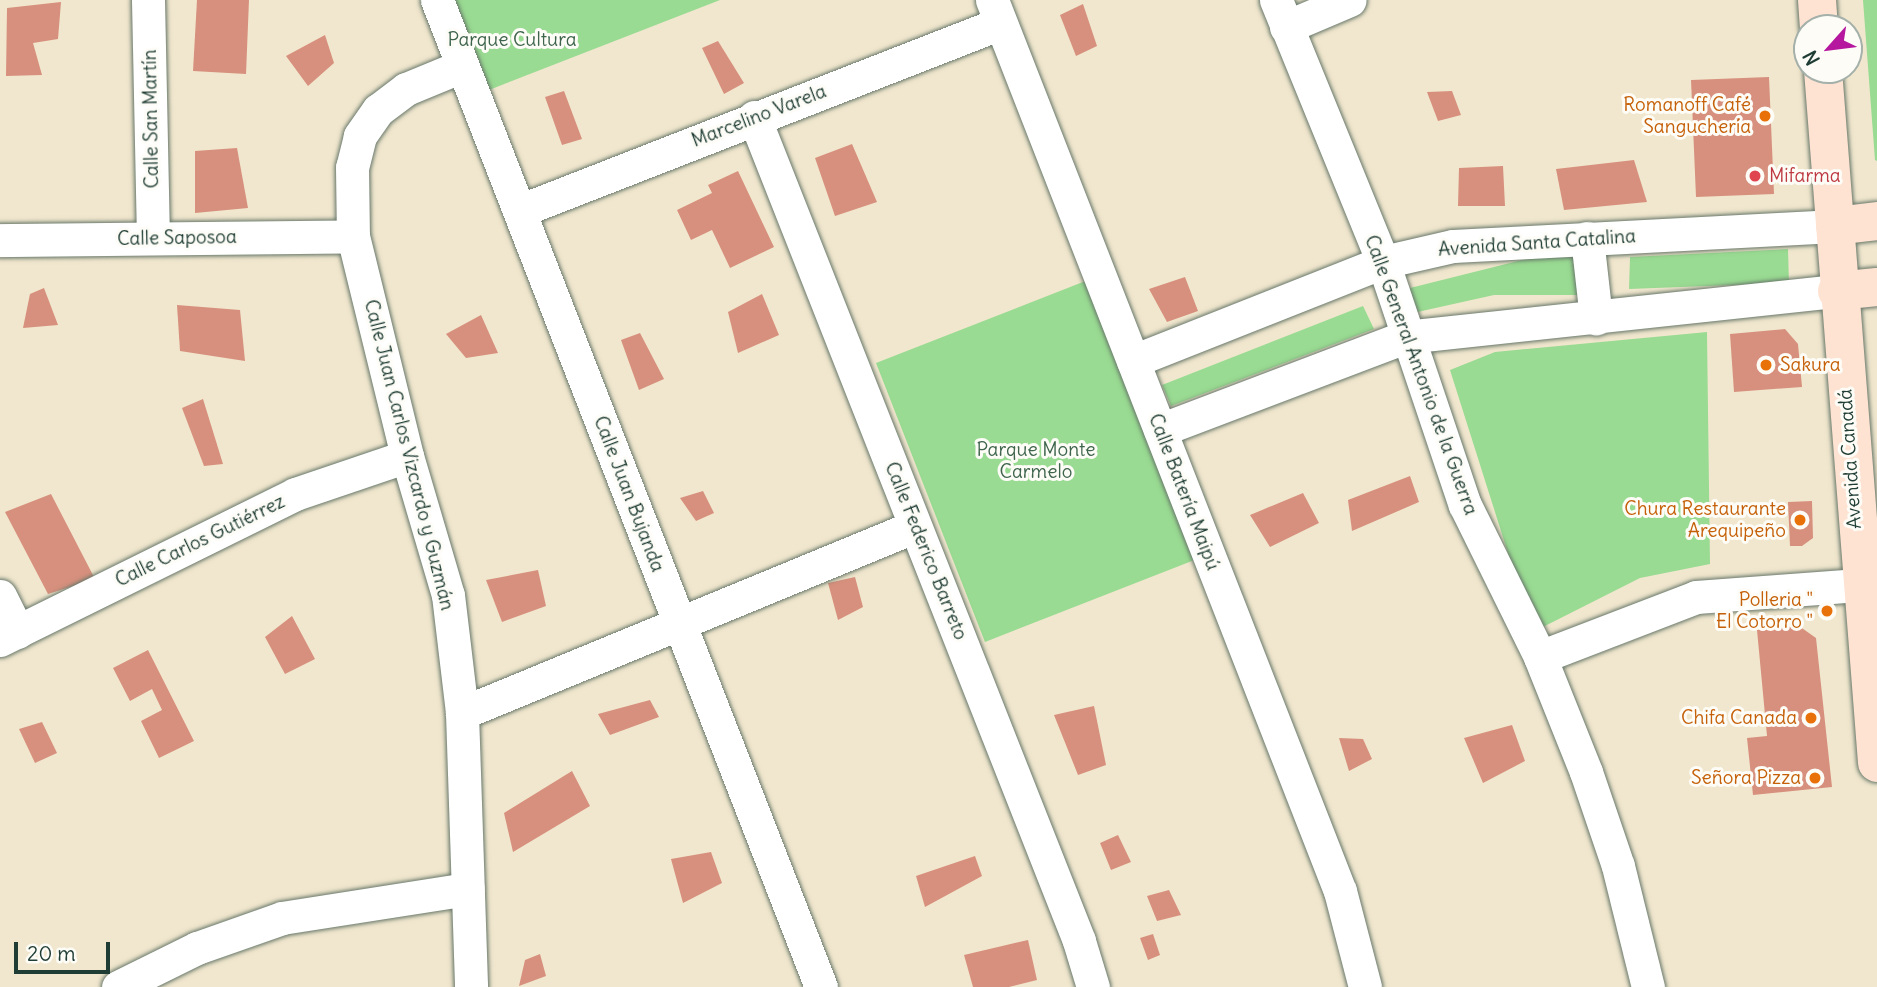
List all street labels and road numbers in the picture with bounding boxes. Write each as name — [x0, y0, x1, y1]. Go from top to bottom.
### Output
street label: Calle San Martín — [138, 49, 164, 189]
street label: Marcelino Varela — [688, 80, 830, 152]
street label: Avenida Santa Catalina — [1437, 225, 1637, 261]
street label: Calle Saposoa — [117, 226, 237, 250]
street label: Calle General Antonio de la Guerra — [1360, 232, 1482, 518]
street label: Calle Juan Carlos Vizcardo y Guzmán — [359, 297, 459, 613]
street label: Avenida Canadá — [1834, 388, 1866, 530]
street label: Calle Batería Maipú — [1144, 410, 1224, 574]
street label: Calle Juan Bujanda — [589, 413, 669, 575]
street label: Calle Federico Barreto — [880, 459, 972, 643]
street label: Calle Carlos Gutiérrez — [112, 490, 288, 592]

